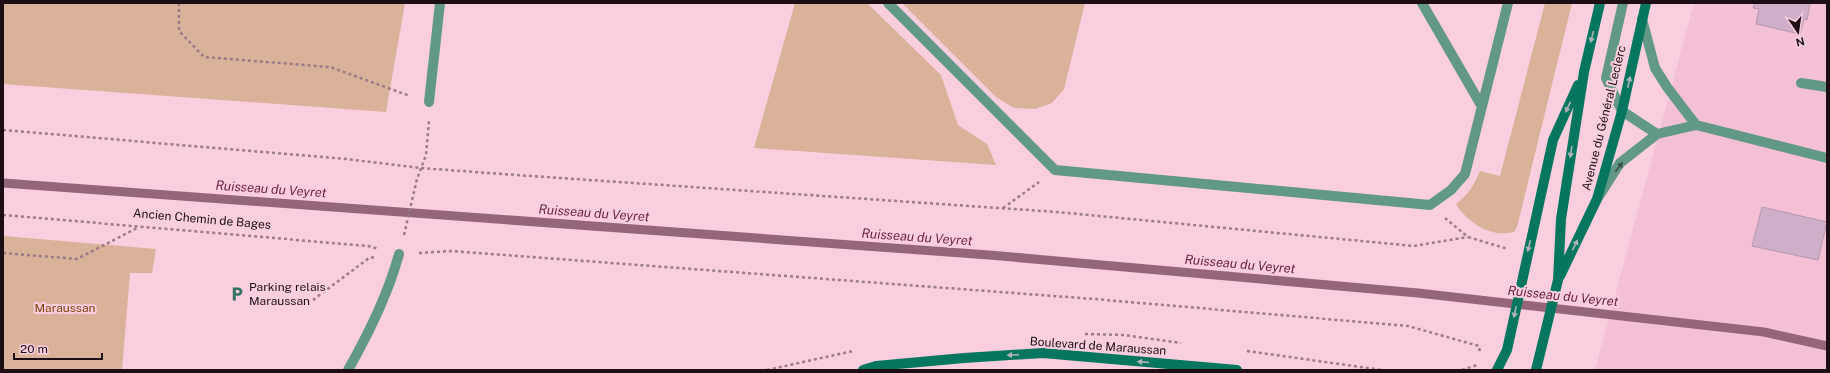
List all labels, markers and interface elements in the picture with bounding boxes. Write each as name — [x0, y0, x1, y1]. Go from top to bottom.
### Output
north arrow — [1778, 12, 1818, 52]
one-way arrow — [1589, 32, 1595, 44]
text: N — [1795, 35, 1806, 49]
street label: Avenue du Général Leclerc — [1579, 44, 1629, 192]
one-way arrow — [1626, 76, 1632, 88]
one-way arrow — [1565, 102, 1571, 113]
one-way arrow — [1568, 146, 1574, 158]
one-way arrow — [1615, 162, 1623, 173]
water label: Ruisseau du Veyret — [215, 178, 327, 200]
water label: Ruisseau du Veyret — [538, 202, 650, 224]
street label: Ancien Chemin de Bages — [133, 206, 271, 232]
water label: Ruisseau du Veyret — [861, 226, 973, 248]
one-way arrow — [1525, 239, 1531, 252]
one-way arrow — [1572, 239, 1578, 250]
water label: Ruisseau du Veyret — [1184, 252, 1296, 276]
place label: Parking relais Maraussan — [249, 280, 326, 308]
water label: Ruisseau du Veyret — [1507, 283, 1619, 309]
parking icon: Parking relais Maraussan — [228, 285, 246, 303]
park label: Maraussan — [34, 301, 96, 315]
one-way arrow — [1511, 306, 1517, 318]
street label: Boulevard de Maraussan — [1029, 334, 1167, 358]
scale bar — [14, 335, 102, 361]
text: 20 m — [20, 342, 48, 356]
one-way arrow — [1006, 352, 1019, 358]
one-way arrow — [1137, 358, 1149, 365]

